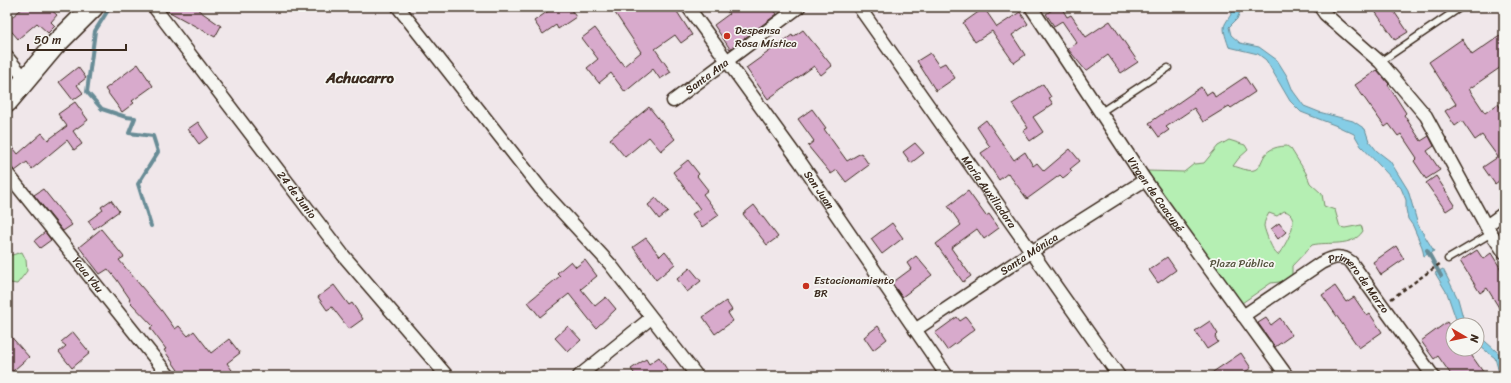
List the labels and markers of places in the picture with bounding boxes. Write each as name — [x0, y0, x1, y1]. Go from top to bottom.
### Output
place label: Despensa Rosa Mística — [735, 21, 797, 53]
marker: Despensa Rosa Mística — [722, 31, 732, 41]
place label: Estacionamiento BR — [814, 271, 894, 303]
marker: Estacionamiento BR — [801, 281, 811, 291]

